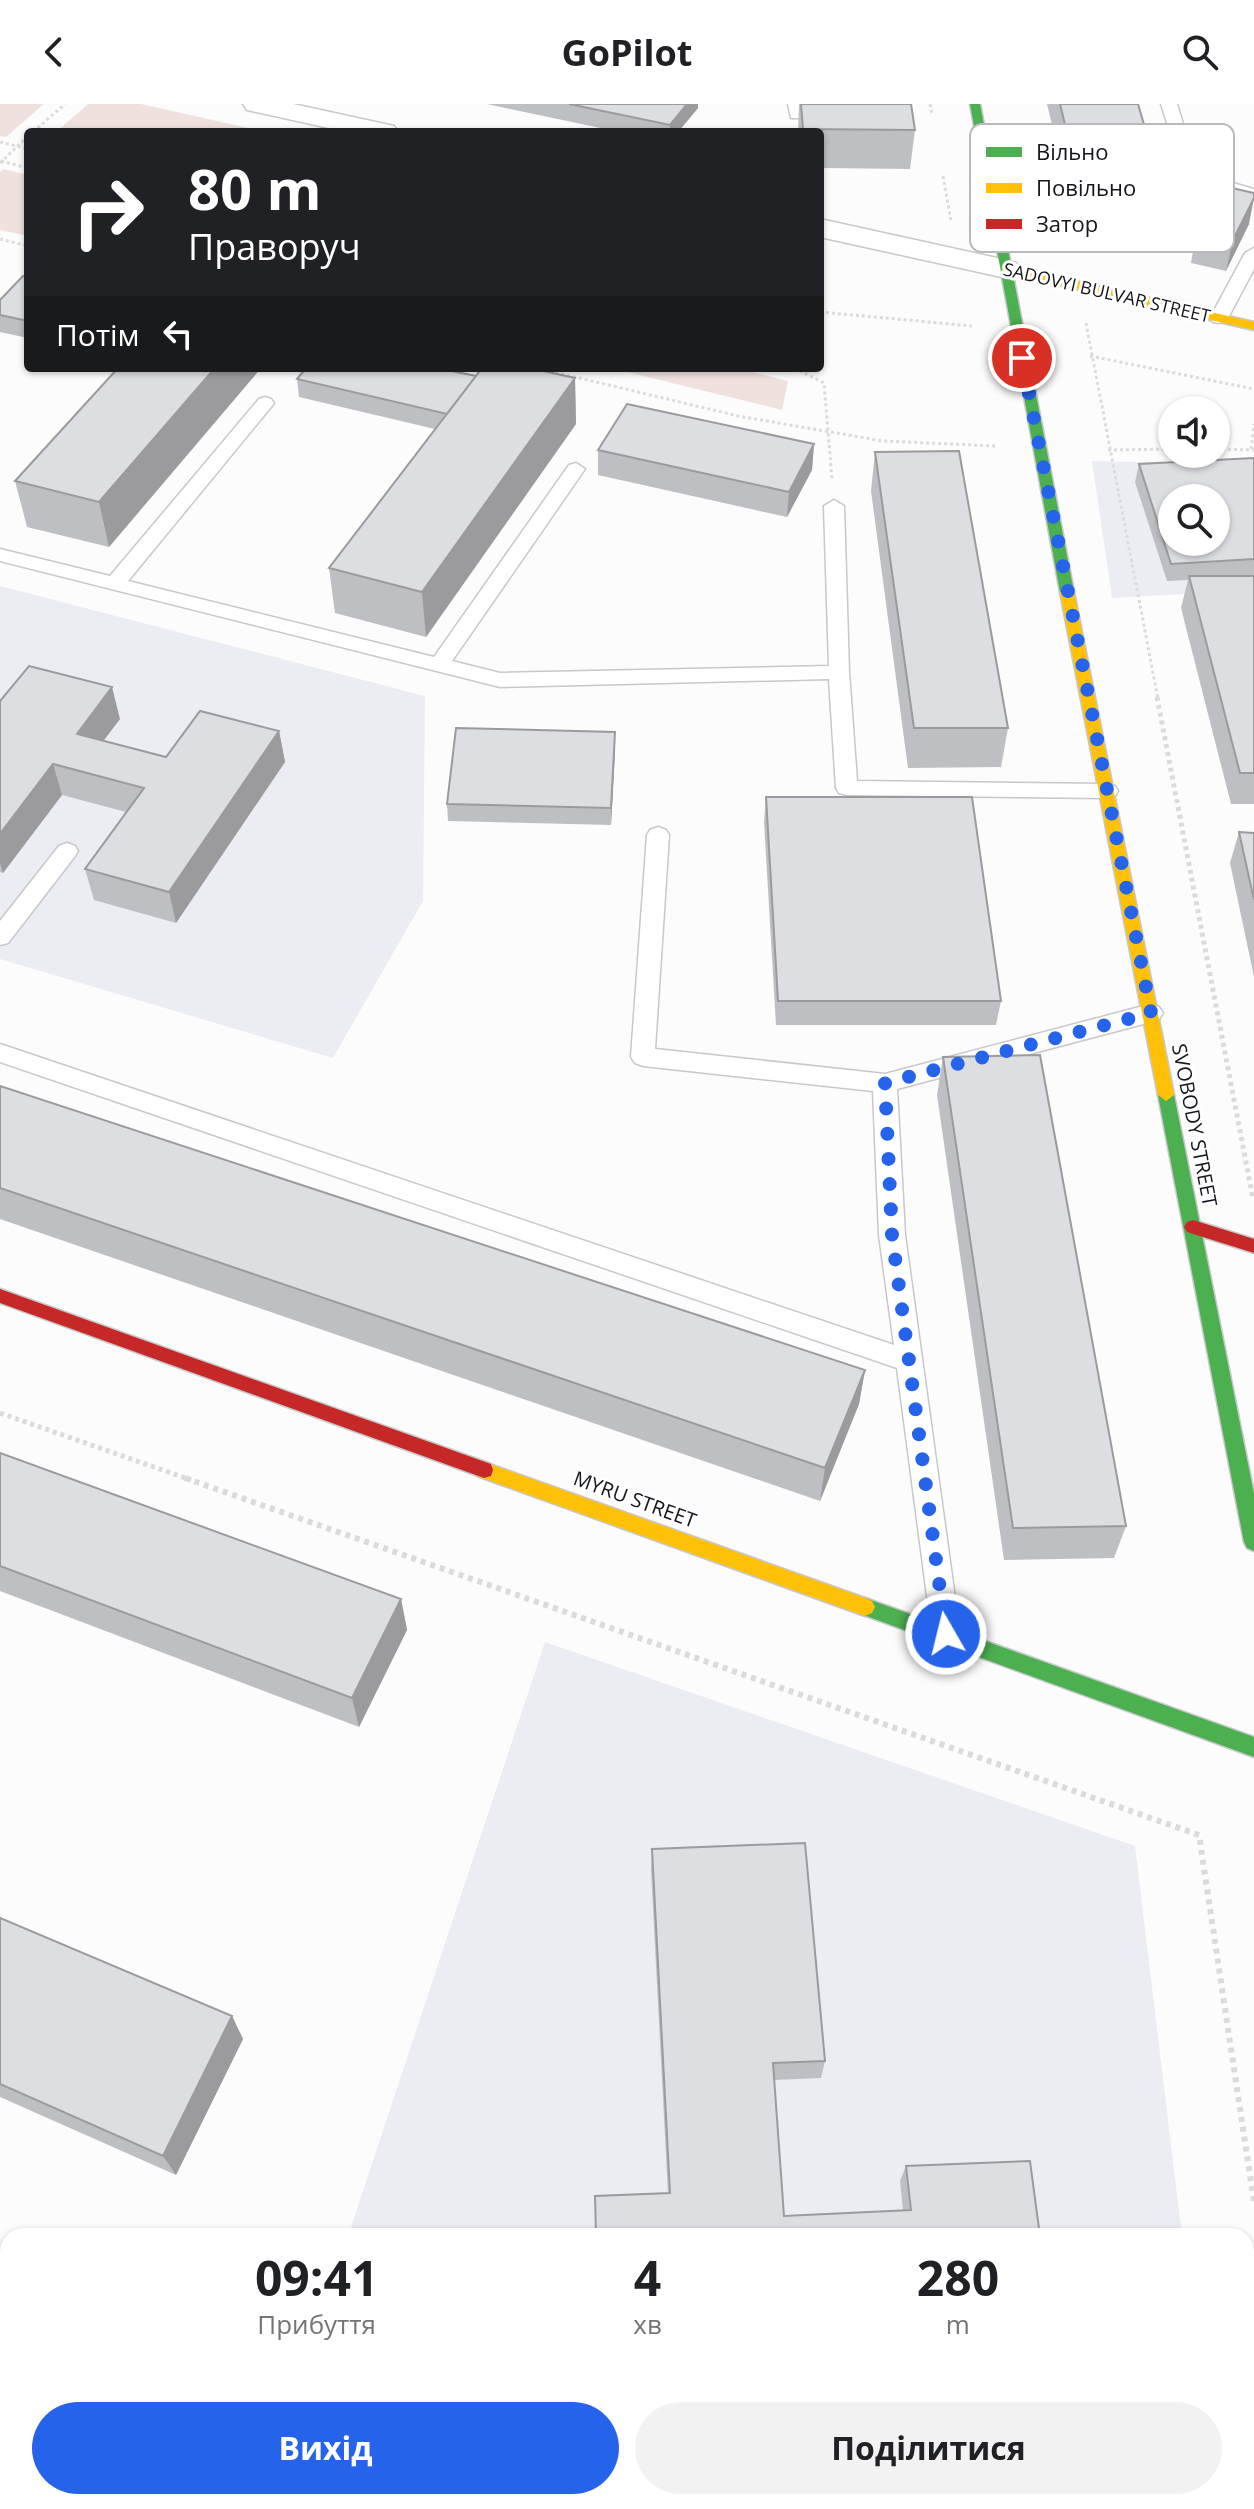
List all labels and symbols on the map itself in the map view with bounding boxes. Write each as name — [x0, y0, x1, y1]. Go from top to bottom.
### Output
legend — [970, 124, 1234, 252]
text: Вільно — [1036, 136, 1109, 166]
text: Повільно — [1036, 172, 1136, 202]
text: Затор — [1036, 208, 1098, 238]
street label: SADOVYI BULVAR STREET — [1001, 256, 1213, 328]
pin — [988, 324, 1056, 392]
street label: SVOBODY STREET — [1166, 1041, 1224, 1209]
street label: MYRU STREET — [570, 1464, 700, 1534]
position arrow — [904, 1592, 988, 1676]

